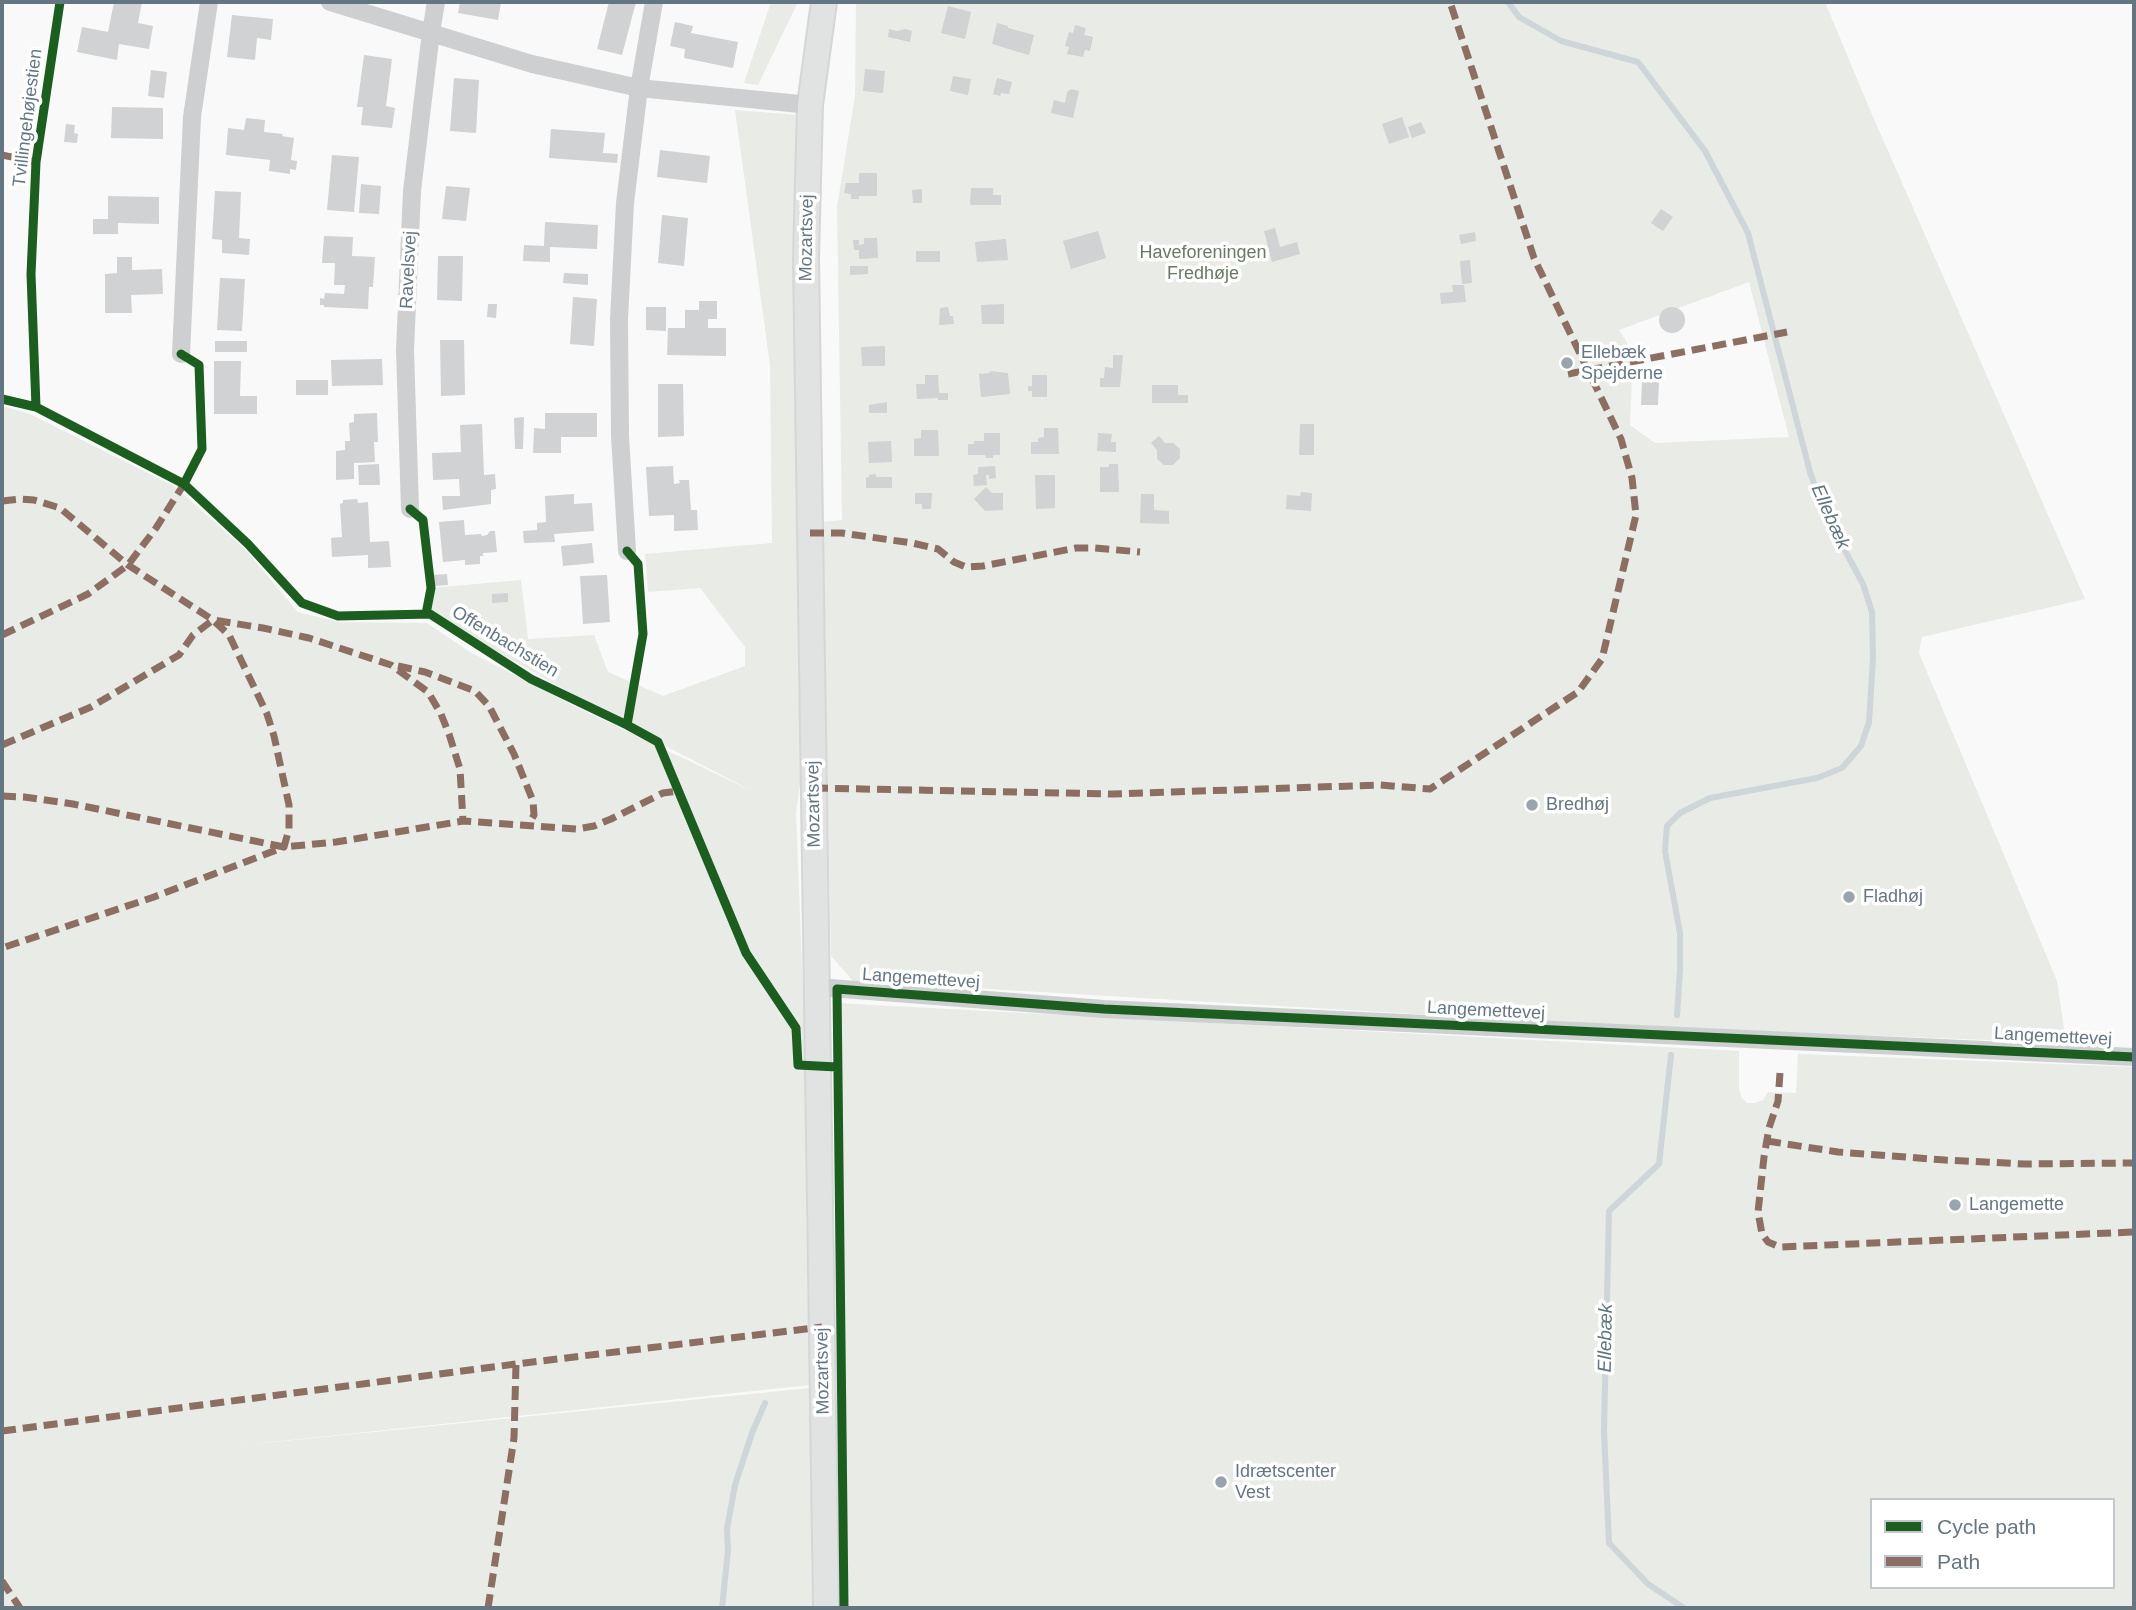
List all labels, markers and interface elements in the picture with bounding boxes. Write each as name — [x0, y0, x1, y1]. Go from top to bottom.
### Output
street label: Tvillingehøjestien — [9, 48, 47, 188]
street label: Mozartsvej — [795, 194, 819, 282]
street label: Ravelsvej — [396, 230, 422, 310]
park label: Haveforeningen Fredhøje — [1139, 242, 1267, 284]
place label: Ellebæk Spejderne — [1581, 342, 1663, 384]
marker: Ellebæk Spejderne — [1559, 355, 1575, 371]
water label: Ellebæk — [1806, 481, 1854, 553]
street label: Offenbachstien — [448, 602, 562, 682]
street label: Mozartsvej — [802, 760, 826, 848]
place label: Bredhøj — [1546, 794, 1609, 816]
marker: Bredhøj — [1524, 797, 1540, 813]
place label: Fladhøj — [1863, 886, 1923, 908]
marker: Fladhøj — [1841, 889, 1857, 905]
street label: Langemettevej — [861, 964, 981, 994]
street label: Langemettevej — [1426, 997, 1546, 1025]
street label: Langemettevej — [1993, 1023, 2113, 1051]
place label: Langemette — [1969, 1194, 2064, 1216]
marker: Langemette — [1947, 1197, 1963, 1213]
water label: Ellebæk — [1594, 1303, 1618, 1373]
street label: Mozartsvej — [811, 1327, 835, 1415]
place label: Idrætscenter Vest — [1235, 1461, 1336, 1504]
marker: Idrætscenter Vest — [1213, 1474, 1229, 1490]
legend — [1870, 1498, 2115, 1589]
text: Cycle path — [1937, 1515, 2036, 1538]
text: Path — [1937, 1550, 1980, 1573]

